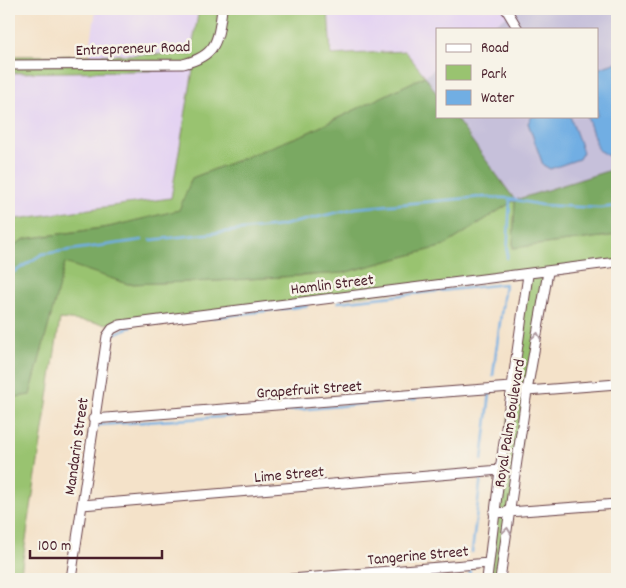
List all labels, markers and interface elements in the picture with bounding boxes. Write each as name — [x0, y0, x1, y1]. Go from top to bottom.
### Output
legend — [436, 28, 598, 118]
street label: Entrepreneur Road — [75, 36, 191, 63]
text: Road — [481, 38, 509, 60]
text: Park — [481, 64, 507, 86]
text: Water — [481, 88, 515, 110]
street label: Hamlin Street — [290, 269, 375, 302]
one-way arrow — [531, 331, 541, 340]
street label: Royal Palm Boulevard — [489, 358, 532, 489]
street label: Grapefruit Street — [256, 375, 363, 406]
street label: Mandarin Street — [59, 396, 96, 497]
street label: Lime Street — [253, 461, 325, 490]
one-way arrow — [501, 527, 512, 535]
scale bar — [30, 528, 162, 560]
text: 100 m — [38, 536, 71, 558]
street label: Tangerine Street — [367, 541, 470, 572]

